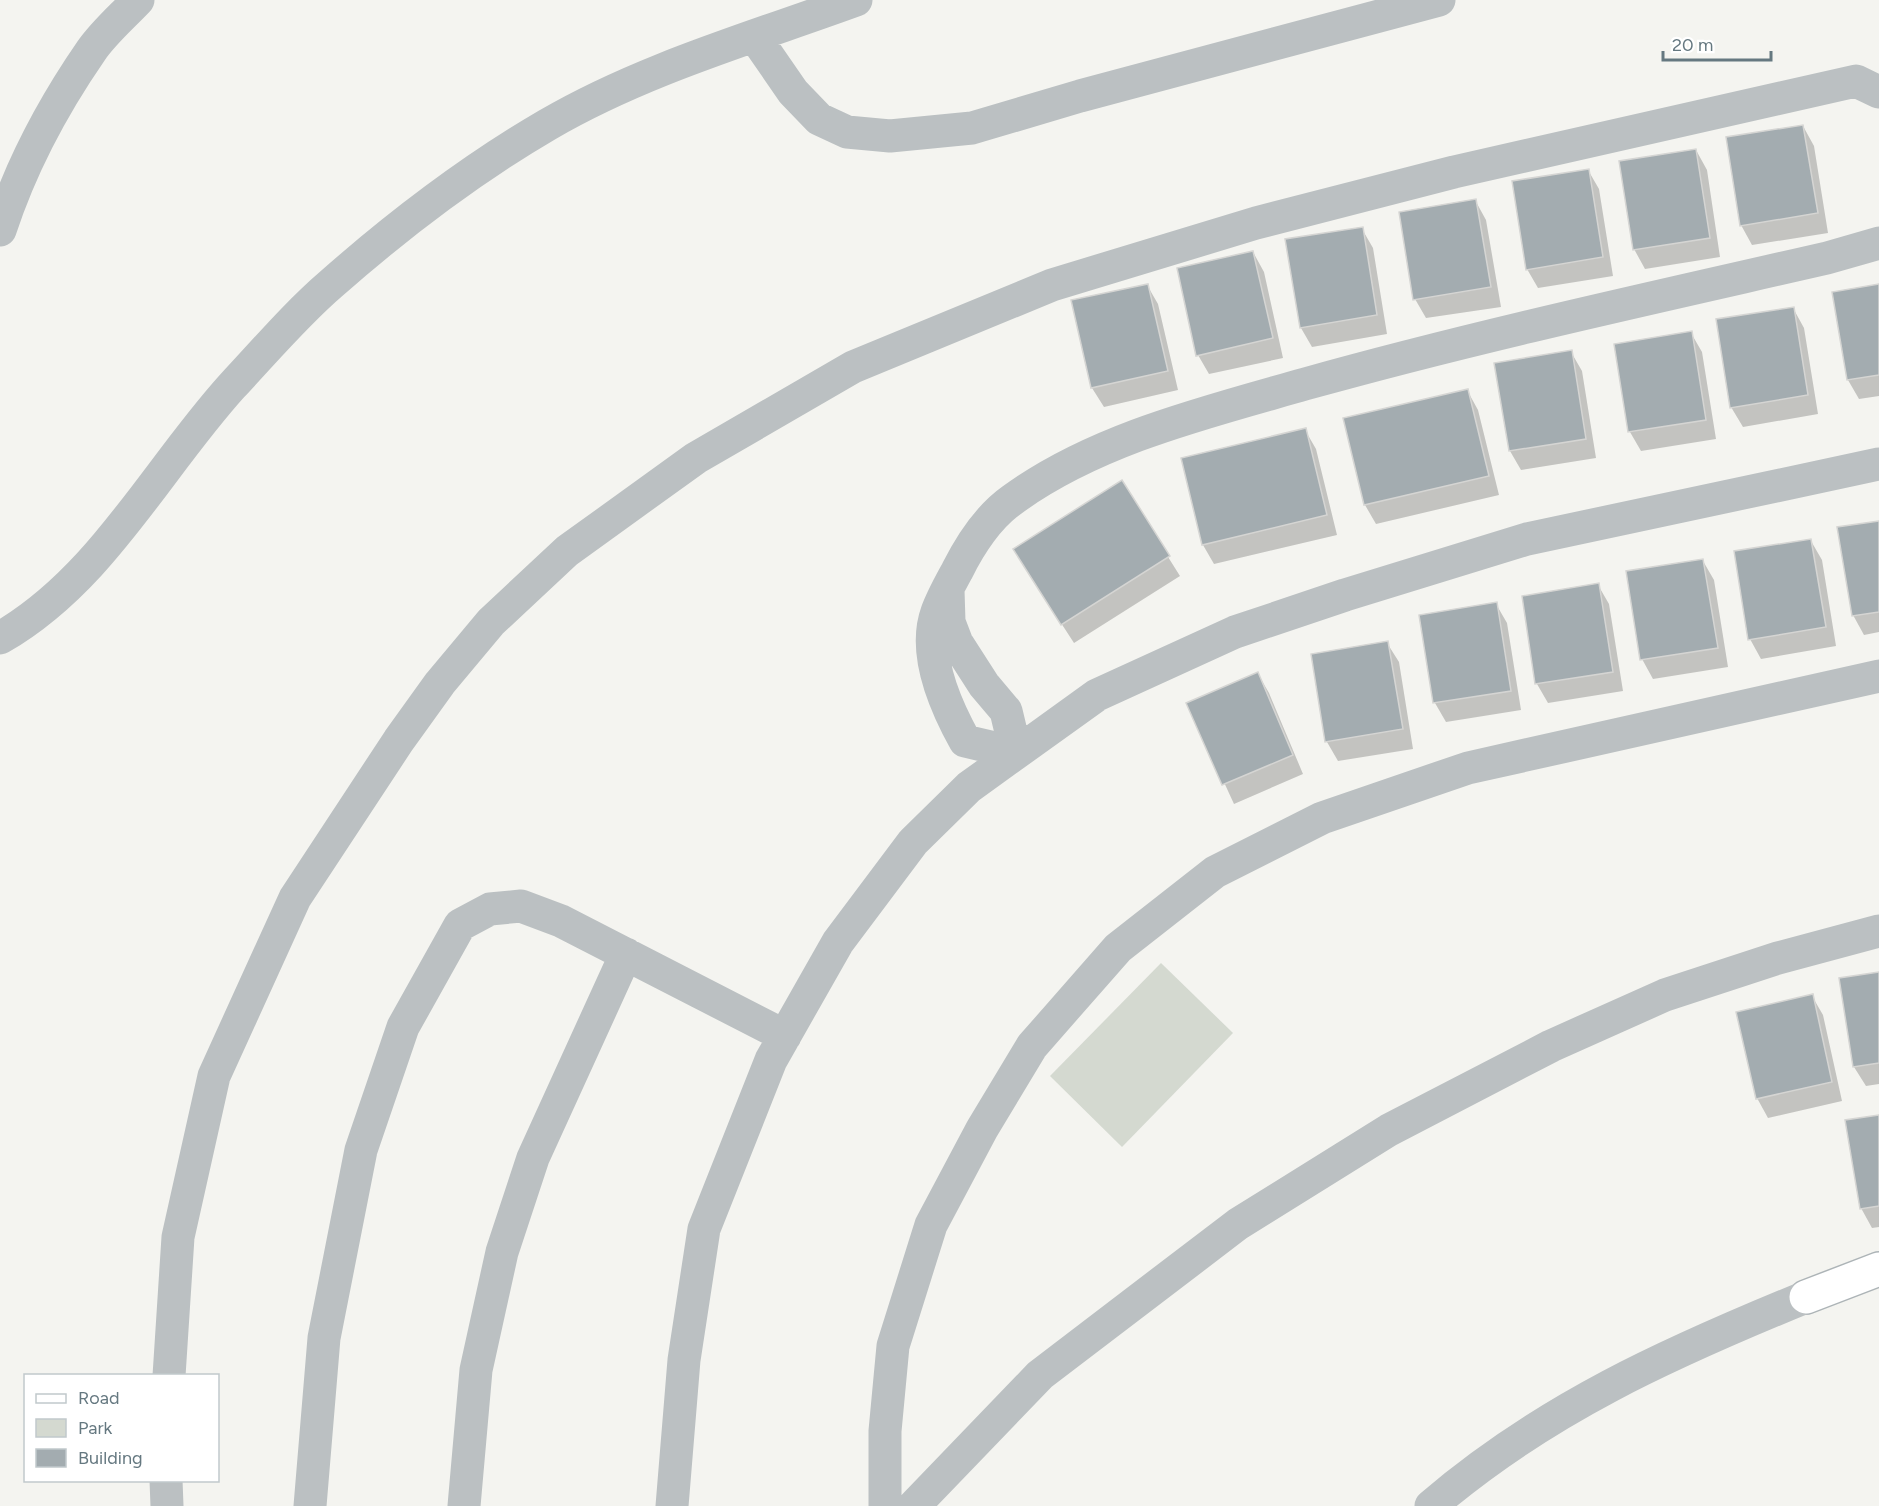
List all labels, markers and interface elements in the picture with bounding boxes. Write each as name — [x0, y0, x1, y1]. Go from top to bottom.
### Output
scale bar — [1663, 24, 1771, 62]
text: 20 m — [1672, 34, 1713, 56]
legend — [24, 1374, 219, 1482]
text: Road — [78, 1387, 119, 1409]
text: Park — [78, 1417, 113, 1439]
text: Building — [78, 1447, 143, 1469]

